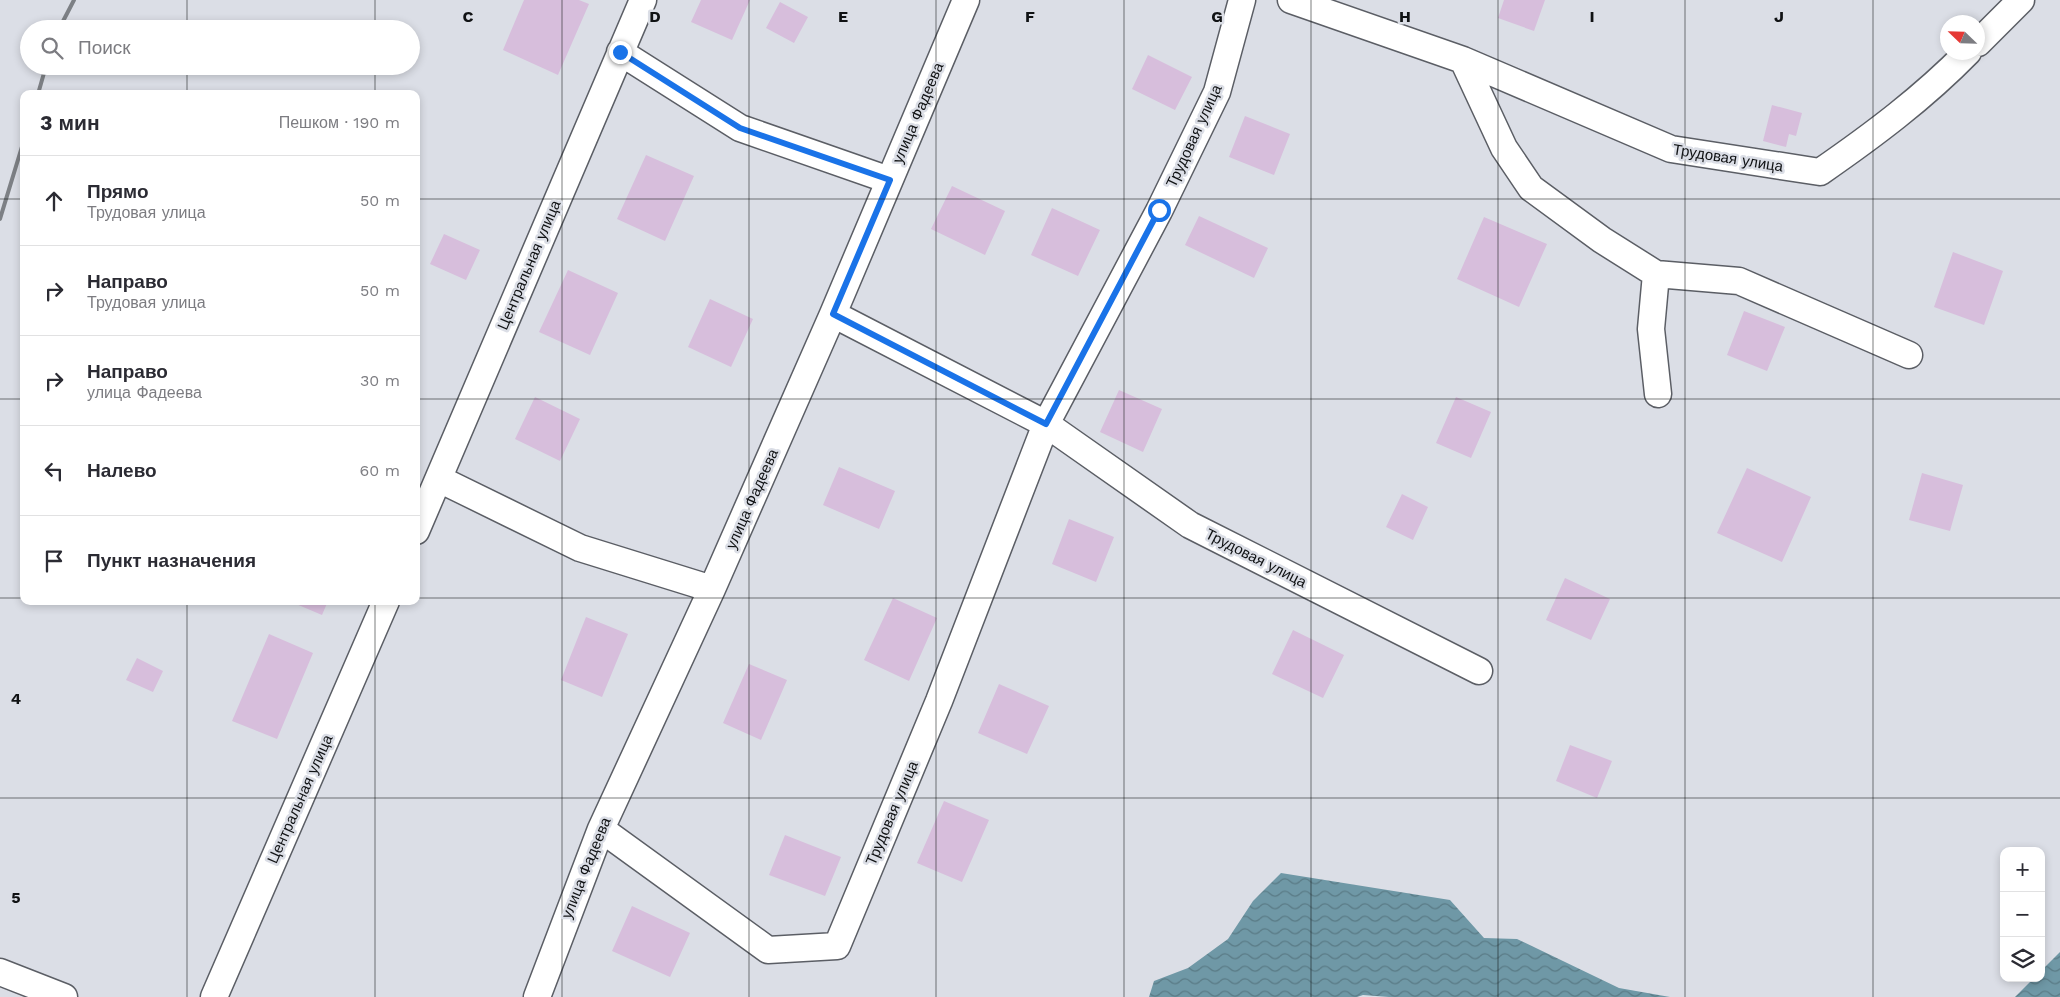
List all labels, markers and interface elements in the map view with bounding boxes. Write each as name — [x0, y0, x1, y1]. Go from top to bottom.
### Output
text: C — [463, 7, 474, 26]
text: D — [649, 7, 661, 26]
text: E — [838, 7, 848, 26]
text: F — [1025, 7, 1035, 26]
text: G — [1211, 7, 1223, 26]
text: H — [1399, 7, 1411, 26]
text: I — [1589, 7, 1595, 26]
text: J — [1774, 7, 1784, 26]
north arrow — [1940, 15, 1985, 60]
search box — [20, 20, 420, 75]
icon: search — [38, 34, 66, 62]
text: Поиск — [78, 36, 131, 59]
route end — [609, 41, 632, 64]
street label: улица Фадеева — [889, 59, 948, 166]
street label: Трудовая улица — [1162, 81, 1226, 190]
text: 3 мин — [40, 110, 100, 135]
text: Пешком · 190 m — [279, 113, 400, 132]
street label: Трудовая улица — [1672, 140, 1785, 176]
text: Прямо — [87, 180, 149, 203]
icon: ahead — [40, 187, 68, 215]
text: 50 m — [360, 191, 400, 210]
street label: Центральная улица — [494, 197, 565, 332]
route start — [1148, 199, 1171, 222]
text: Трудовая улица — [87, 203, 206, 222]
text: Направо — [87, 270, 168, 293]
icon: right — [40, 277, 68, 305]
text: 50 m — [360, 281, 400, 300]
text: Трудовая улица — [87, 293, 206, 312]
text: Направо — [87, 360, 168, 383]
icon: right — [40, 367, 68, 395]
text: 30 m — [360, 371, 400, 390]
text: улица Фадеева — [87, 383, 202, 402]
street label: улица Фадеева — [722, 446, 782, 552]
icon: left — [40, 457, 68, 485]
text: Налево — [87, 459, 157, 482]
text: 60 m — [360, 461, 400, 480]
street label: Трудовая улица — [1202, 525, 1310, 592]
icon: arrive — [40, 547, 68, 575]
text: Пункт назначения — [87, 549, 256, 572]
text: 4 — [11, 689, 21, 708]
street label: Центральная улица — [264, 731, 337, 866]
street label: Трудовая улица — [862, 758, 922, 868]
street label: улица Фадеева — [557, 814, 615, 921]
map controls — [2000, 847, 2045, 982]
button: + — [2000, 847, 2045, 892]
text: 5 — [11, 888, 21, 907]
button: − — [2000, 892, 2045, 937]
button: layers — [2000, 937, 2045, 982]

